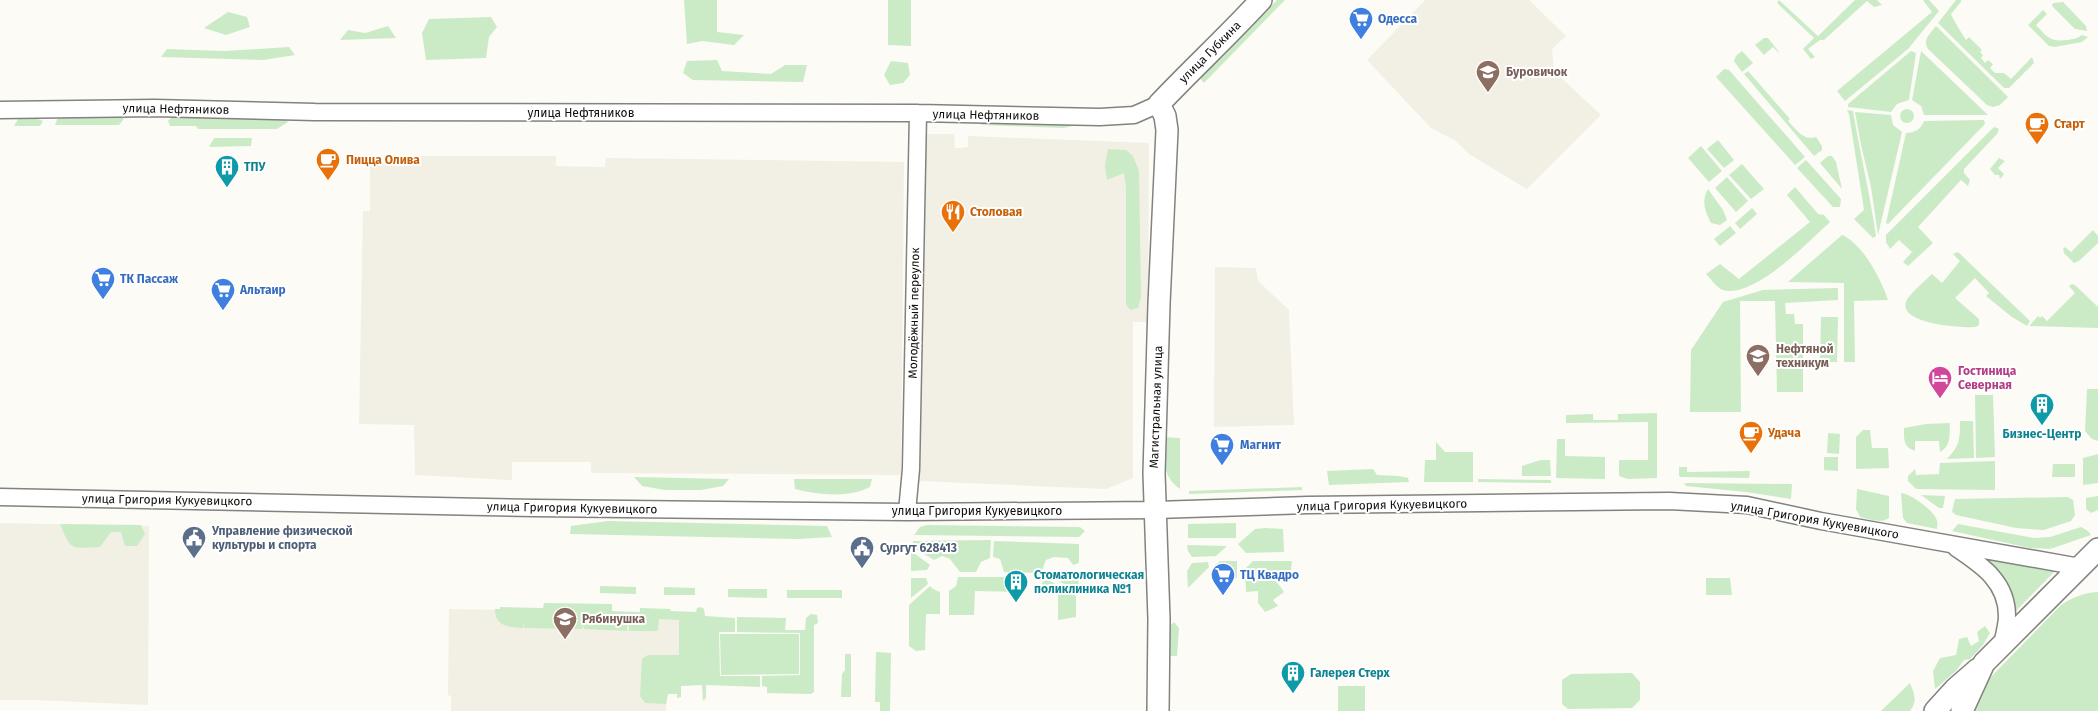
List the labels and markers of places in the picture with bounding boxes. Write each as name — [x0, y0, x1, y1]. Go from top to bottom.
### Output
supermarket icon: Одесса — [1348, 6, 1374, 40]
place label: Одесса — [1378, 12, 1418, 26]
school or university icon: Буровичок — [1475, 59, 1501, 93]
place label: Буровичок — [1506, 65, 1568, 79]
cafe icon: Старт — [2024, 111, 2050, 145]
place label: Старт — [2054, 117, 2085, 131]
cafe icon: Пицца Олива — [315, 147, 341, 181]
place label: Пицца Олива — [346, 153, 420, 167]
building icon: ТПУ — [214, 154, 240, 188]
place label: ТПУ — [244, 160, 266, 174]
restaurant icon: Столовая — [940, 199, 966, 233]
place label: Столовая — [970, 205, 1022, 219]
supermarket icon: ТК Пассаж — [90, 266, 116, 300]
place label: ТК Пассаж — [120, 272, 179, 286]
supermarket icon: Альтаир — [210, 277, 236, 311]
place label: Альтаир — [239, 283, 286, 297]
place label: Нефтяной техникум — [1776, 342, 1834, 370]
school or university icon: Нефтяной техникум — [1745, 343, 1771, 377]
place label: Гостиница Северная — [1958, 364, 2017, 392]
hotel icon: Гостиница Северная — [1927, 365, 1953, 399]
building icon: Бизнес-Центр — [2029, 392, 2055, 426]
cafe icon: Удача — [1738, 420, 1764, 454]
place label: Удача — [1767, 426, 1801, 440]
place label: Бизнес-Центр — [2003, 427, 2081, 441]
supermarket icon: Магнит — [1209, 432, 1235, 466]
place label: Магнит — [1240, 438, 1281, 452]
place label: Управление физической культуры и спорта — [211, 524, 353, 552]
public building icon: Управление физической культуры и спорта — [181, 525, 207, 559]
public building icon: Сургут 628413 — [849, 535, 875, 569]
place label: Сургут 628413 — [880, 541, 957, 555]
supermarket icon: ТЦ Квадро — [1210, 562, 1236, 596]
place label: Стоматологическая поликлиника №1 — [1034, 568, 1144, 596]
place label: ТЦ Квадро — [1240, 568, 1299, 582]
building icon: Стоматологическая поликлиника №1 — [1003, 569, 1029, 603]
school or university icon: Рябинушка — [552, 606, 578, 640]
place label: Рябинушка — [582, 612, 645, 626]
building icon: Галерея Стерх — [1280, 660, 1306, 694]
place label: Галерея Стерх — [1310, 666, 1391, 680]

